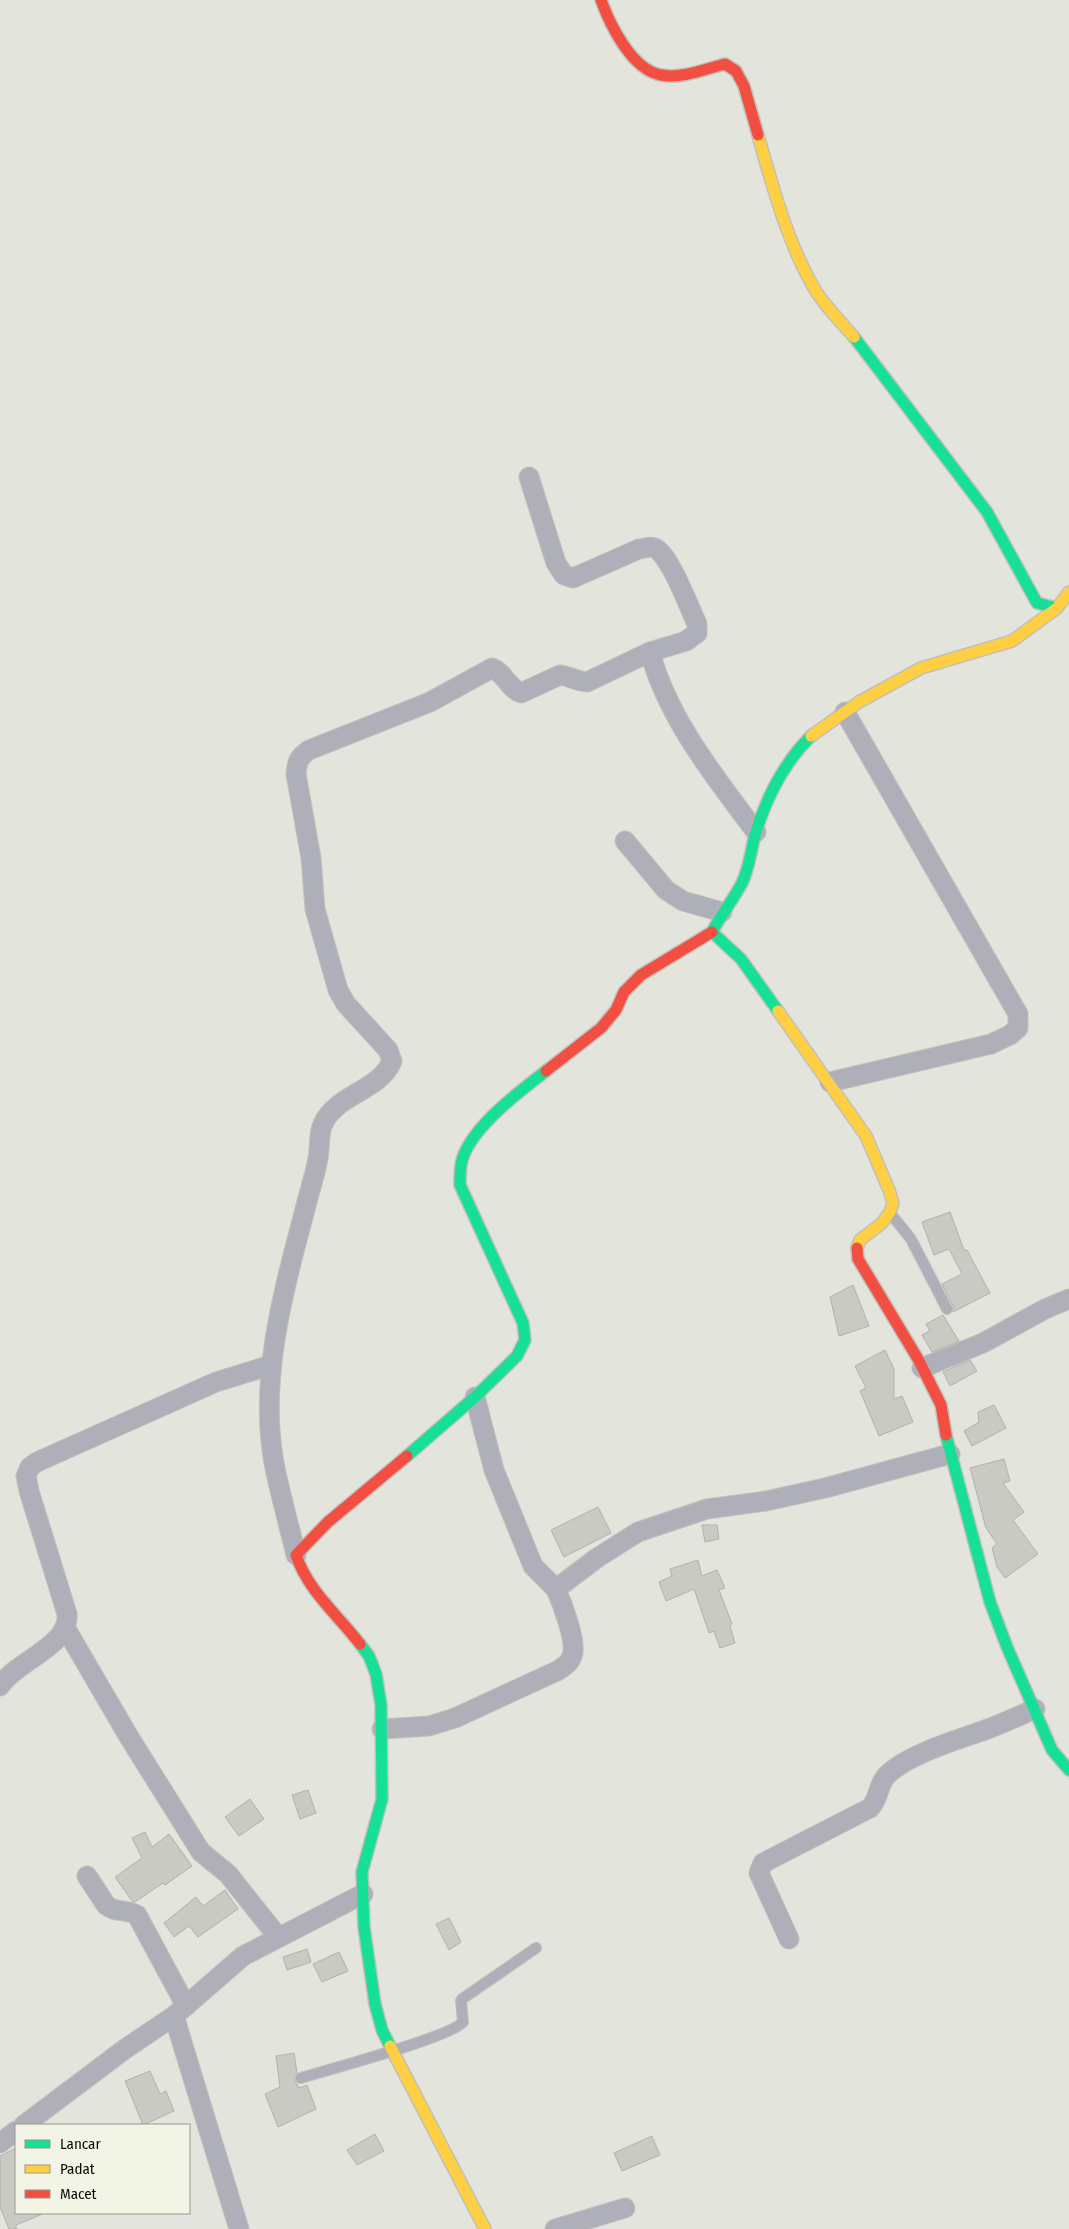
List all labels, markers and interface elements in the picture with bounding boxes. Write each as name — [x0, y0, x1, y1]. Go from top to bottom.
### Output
legend — [15, 2124, 190, 2214]
text: Lancar — [60, 2135, 101, 2153]
text: Padat — [60, 2160, 95, 2178]
text: Macet — [60, 2185, 97, 2203]

